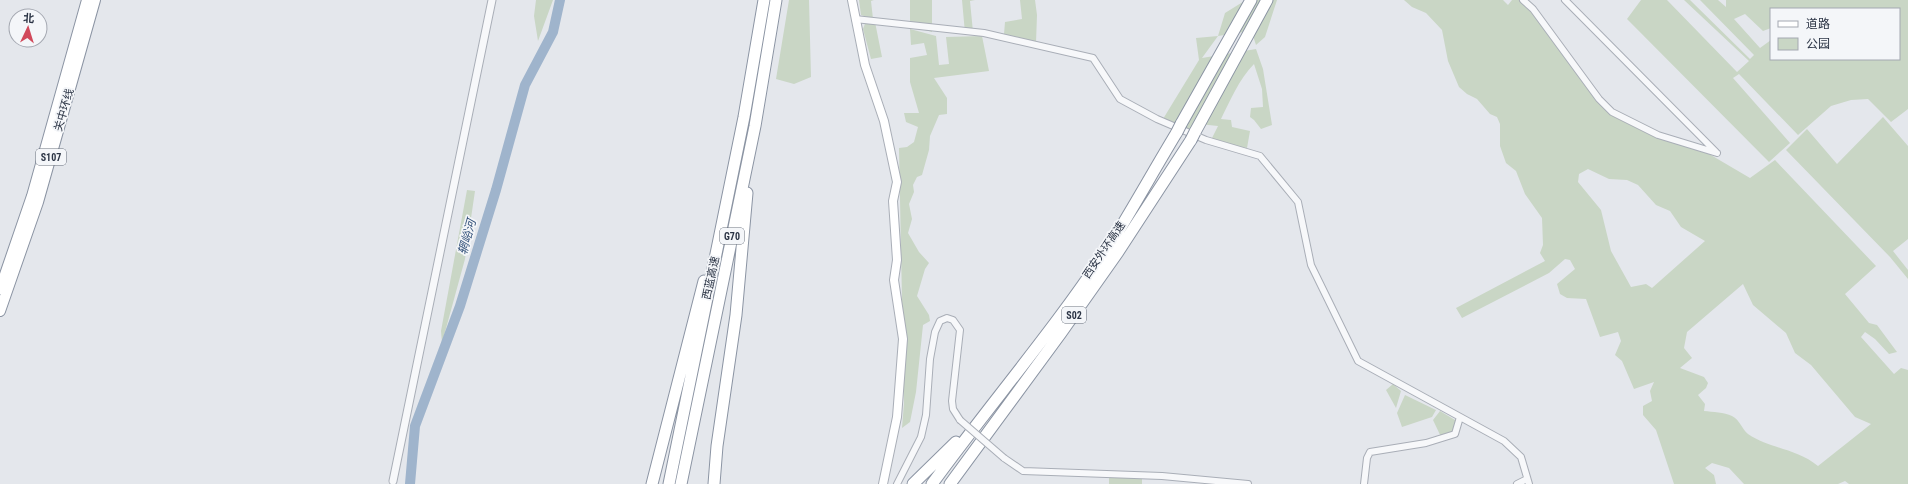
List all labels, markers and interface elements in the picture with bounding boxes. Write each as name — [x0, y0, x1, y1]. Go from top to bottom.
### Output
north arrow — [8, 8, 48, 48]
legend — [1770, 8, 1900, 60]
text: 北 — [23, 12, 35, 25]
text: 道路 — [1806, 17, 1830, 31]
text: 公园 — [1806, 37, 1830, 51]
street label: 关中环线 — [52, 87, 76, 133]
road number: S107 — [36, 149, 66, 165]
water label: 辋峪河 — [455, 216, 479, 256]
street label: 西安外环高速 — [1080, 219, 1128, 281]
road number: G70 — [720, 228, 744, 244]
street label: 西蓝高速 — [700, 255, 722, 301]
road number: S02 — [1062, 307, 1086, 323]

